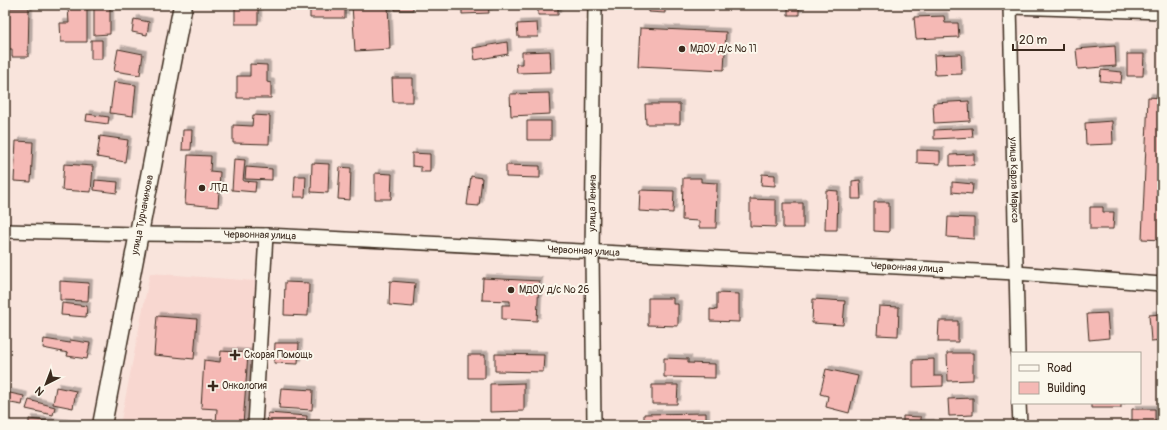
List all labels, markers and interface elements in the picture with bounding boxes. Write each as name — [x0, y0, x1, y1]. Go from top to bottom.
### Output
scale bar — [1013, 26, 1064, 52]
text: 20 m — [1019, 33, 1048, 48]
place label: МДОУ д/с № 11 — [690, 43, 757, 55]
marker: МДОУ д/с № 11 — [677, 44, 687, 54]
street label: улица Карла Маркса — [1007, 136, 1021, 223]
street label: улица Турчанинова — [129, 174, 156, 257]
street label: улица Ленина — [586, 174, 599, 233]
place label: ЛТД — [209, 182, 229, 194]
marker: ЛТД — [197, 183, 207, 193]
street label: Червонная улица — [224, 229, 297, 243]
street label: Червонная улица — [547, 243, 620, 259]
street label: Червонная улица — [871, 260, 944, 275]
place label: МДОУ д/с № 26 — [519, 284, 589, 296]
marker: МДОУ д/с № 26 — [506, 285, 516, 295]
marker: Скорая Помощь — [229, 349, 241, 361]
place label: Скорая Помощь — [244, 349, 313, 361]
legend — [1011, 352, 1141, 404]
text: Road — [1047, 361, 1072, 376]
north arrow — [26, 364, 66, 404]
marker: Онкология — [207, 380, 219, 392]
place label: Онкология — [222, 380, 267, 392]
text: Building — [1047, 381, 1086, 396]
text: N — [32, 383, 47, 398]

